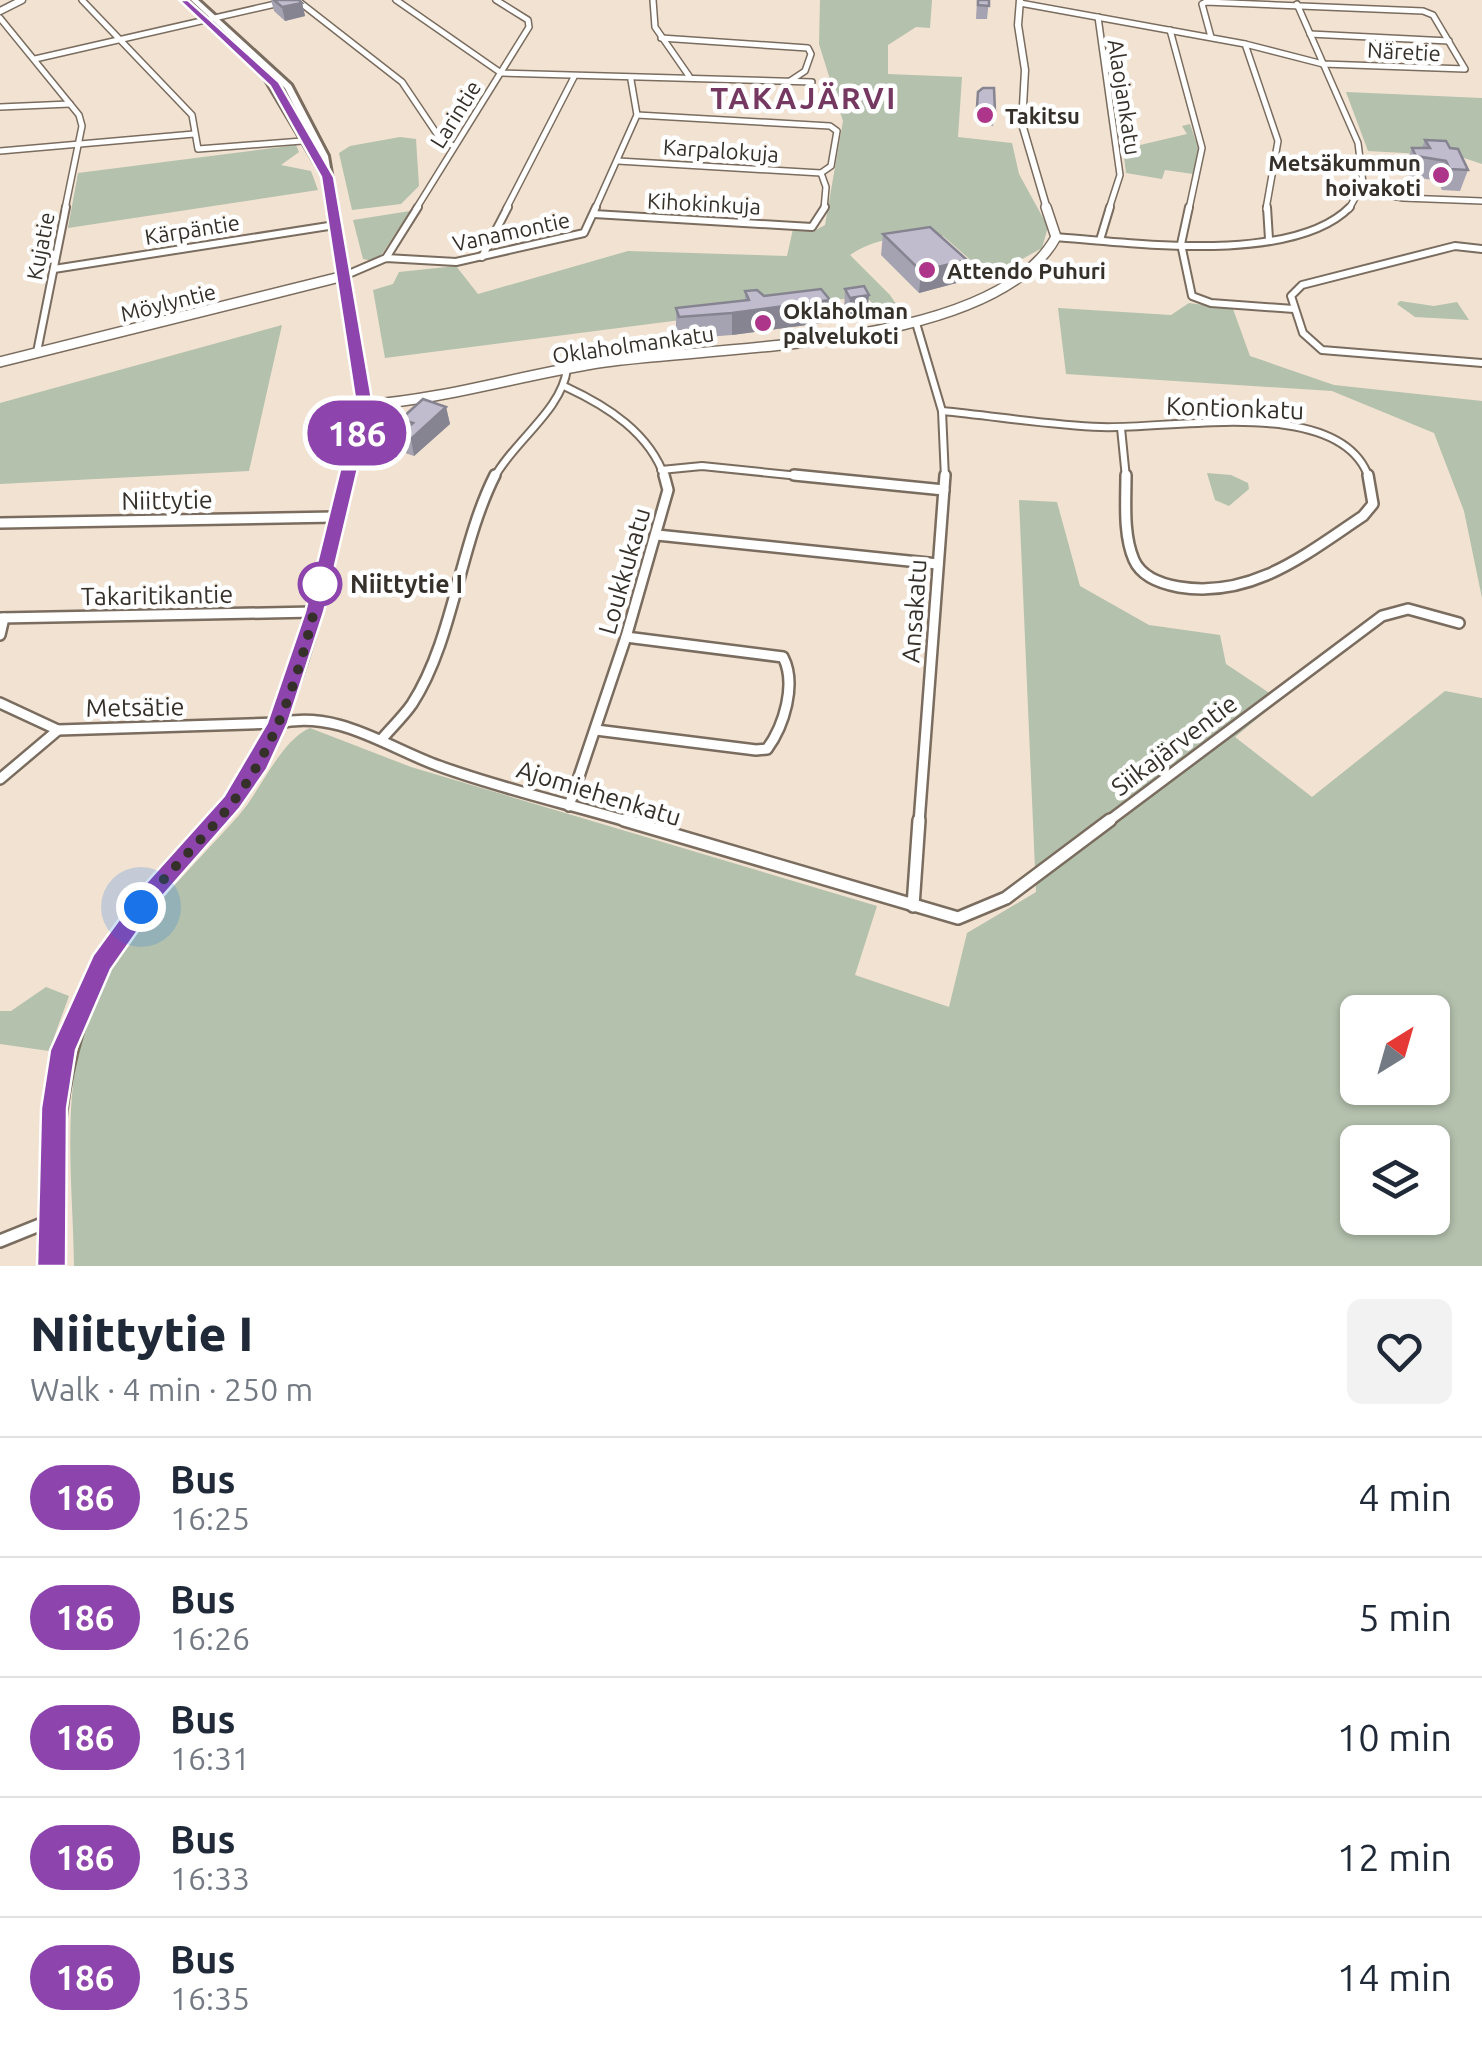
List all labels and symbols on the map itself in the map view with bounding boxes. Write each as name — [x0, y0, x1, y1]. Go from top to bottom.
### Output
street label: Alaojankatu — [1103, 37, 1147, 157]
street label: Näretie — [1367, 37, 1441, 65]
street label: Larintie — [425, 76, 485, 152]
district label: TAKAJÄRVI — [710, 81, 898, 115]
place label: Takitsu — [1005, 103, 1080, 128]
marker: Takitsu — [974, 104, 996, 126]
street label: Karpalokuja — [662, 133, 780, 167]
place label: Metsäkummun hoivakoti — [1268, 150, 1421, 200]
marker: Metsäkummun hoivakoti — [1430, 164, 1452, 186]
street label: Kihokinkuja — [646, 188, 762, 218]
street label: Vanamontie — [450, 206, 572, 256]
street label: Kärpäntie — [143, 209, 241, 249]
street label: Kujatie — [21, 210, 59, 282]
place label: Attendo Puhuri — [947, 258, 1106, 283]
marker: Attendo Puhuri — [916, 259, 938, 281]
street label: Möylyntie — [118, 278, 218, 326]
place label: Oklaholman palvelukoti — [783, 298, 908, 348]
marker: Oklaholman palvelukoti — [752, 312, 774, 334]
street label: Oklaholmankatu — [551, 320, 715, 368]
street label: Kontionkatu — [1165, 392, 1305, 424]
line badge: 186 — [300, 400, 414, 466]
street label: Niittytie — [121, 485, 213, 515]
street label: Loukkukatu — [593, 504, 655, 638]
street label: Ansakatu — [896, 558, 932, 664]
marker: Niittytie I — [299, 563, 341, 605]
place label: Niittytie I — [350, 570, 463, 598]
street label: Takaritikantie — [81, 580, 233, 610]
street label: Siikajärventie — [1106, 689, 1242, 801]
street label: Metsätie — [85, 692, 185, 722]
street label: Ajomiehenkatu — [513, 755, 685, 831]
your location — [116, 882, 166, 932]
north arrow — [1340, 995, 1450, 1105]

